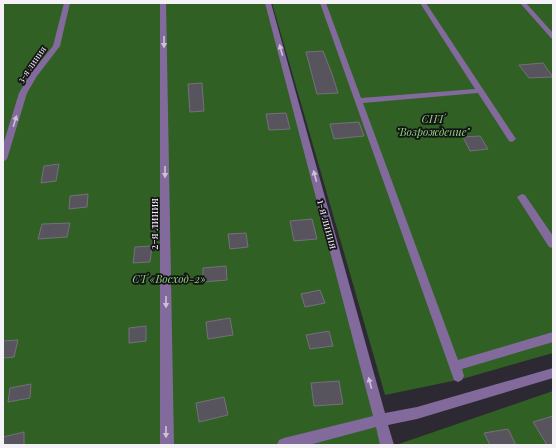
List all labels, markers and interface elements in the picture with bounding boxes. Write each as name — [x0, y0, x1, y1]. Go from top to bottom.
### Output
one-way arrow — [161, 36, 167, 49]
street label: 3-я линия — [14, 43, 48, 85]
one-way arrow — [278, 44, 284, 56]
park label: СНТ "Возрождение" — [396, 111, 470, 139]
one-way arrow — [12, 115, 18, 127]
one-way arrow — [162, 166, 168, 179]
one-way arrow — [311, 170, 317, 182]
street label: 2-я линия — [146, 198, 161, 250]
street label: 1-я линия — [314, 198, 342, 250]
park label: СТ «Восход-2» — [132, 271, 206, 286]
one-way arrow — [162, 296, 169, 308]
one-way arrow — [367, 376, 373, 388]
one-way arrow — [163, 426, 170, 438]

